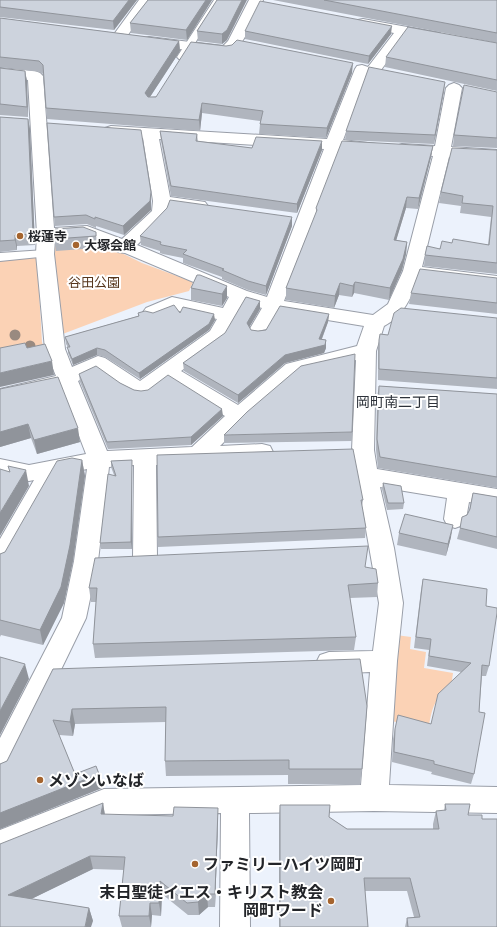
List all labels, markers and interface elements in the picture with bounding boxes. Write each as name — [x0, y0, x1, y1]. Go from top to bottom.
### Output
place label: 桜蓮寺 — [28, 229, 67, 244]
marker: 桜蓮寺 — [15, 231, 25, 241]
place label: 大塚会館 — [84, 238, 136, 253]
marker: 大塚会館 — [71, 240, 81, 250]
park label: 谷田公園 — [68, 275, 120, 290]
district label: 岡町南二丁目 — [356, 394, 440, 411]
place label: メゾンいなば — [48, 771, 144, 790]
marker: メゾンいなば — [35, 775, 45, 785]
place label: ファミリーハイツ岡町 — [203, 855, 362, 874]
marker: ファミリーハイツ岡町 — [190, 859, 200, 869]
place label: 末日聖徒イエス・キリスト教会 岡町ワード — [99, 883, 323, 920]
marker: 末日聖徒イエス・キリスト教会 岡町ワード — [326, 896, 336, 906]

